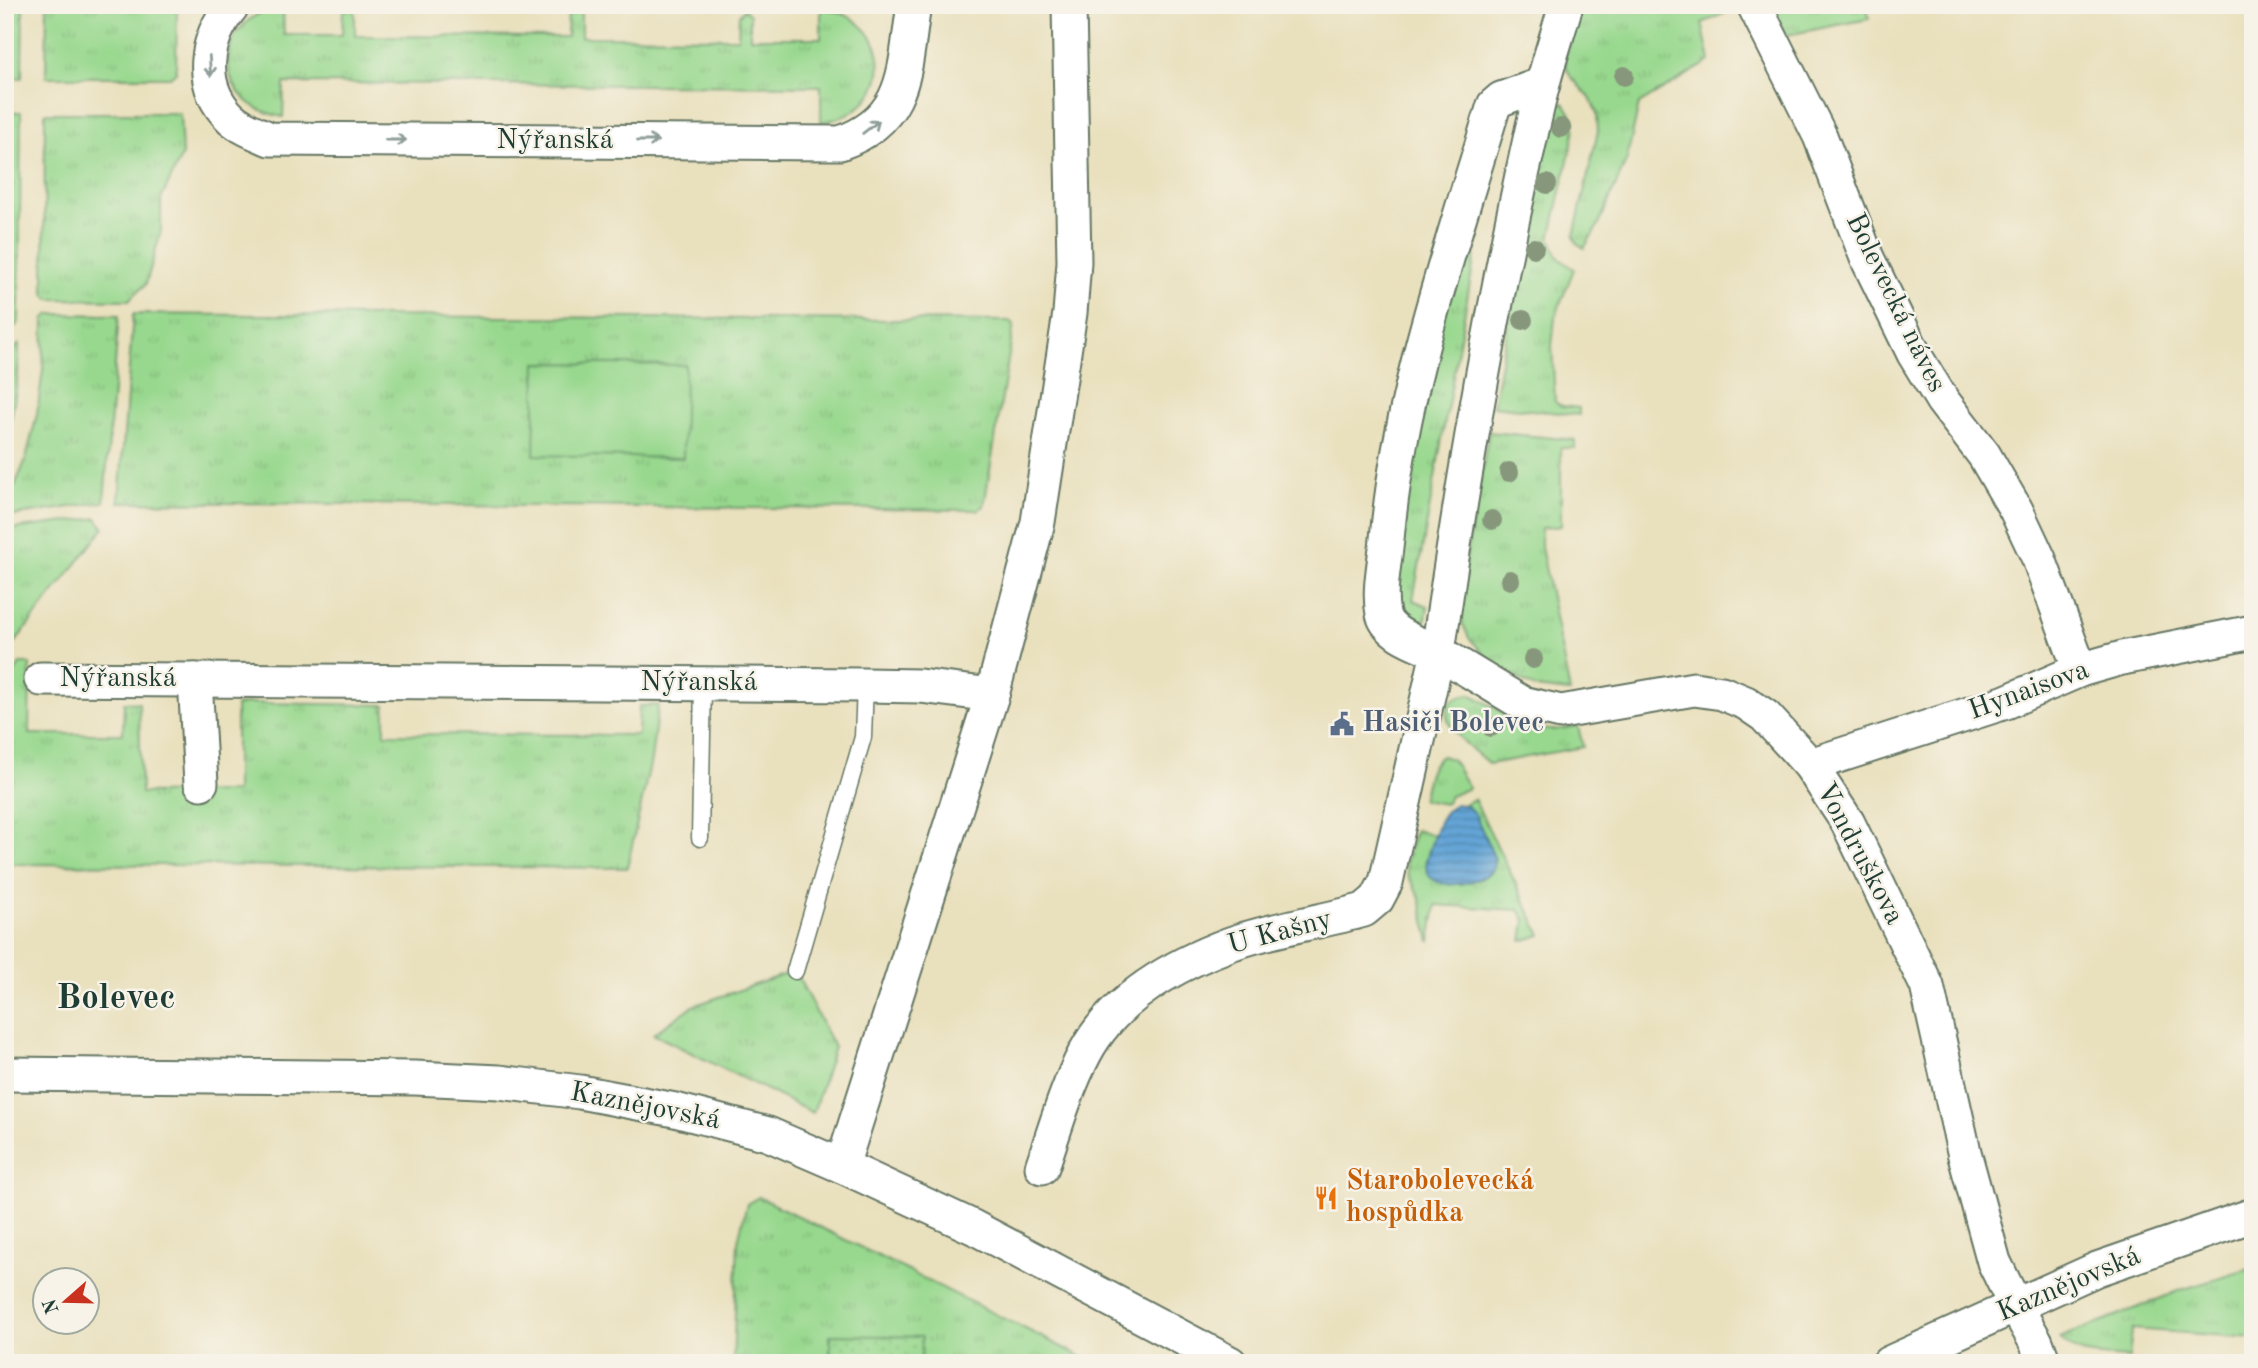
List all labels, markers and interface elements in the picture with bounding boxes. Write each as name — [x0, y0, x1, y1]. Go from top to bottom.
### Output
one-way arrow — [203, 55, 216, 78]
one-way arrow — [862, 120, 880, 135]
street label: Nýřanská — [496, 127, 614, 155]
one-way arrow — [384, 133, 407, 147]
one-way arrow — [636, 134, 659, 148]
street label: Bolevecká náves — [1840, 209, 1950, 397]
street label: Hynaisova — [1965, 656, 2093, 726]
street label: Nýřanská — [59, 665, 177, 693]
street label: Nýřanská — [640, 669, 758, 697]
public building icon: Hasiči Bolevec — [1328, 710, 1356, 738]
place label: Hasiči Bolevec — [1362, 710, 1544, 738]
street label: Vondruškova — [1810, 778, 1908, 930]
street label: U Kašny — [1225, 906, 1335, 960]
district label: Bolevec — [56, 981, 176, 1016]
street label: Kaznějovská — [568, 1079, 723, 1135]
place label: Starobolevecká hospůdka — [1346, 1168, 1534, 1228]
restaurant icon: Starobolevecká hospůdka — [1312, 1184, 1340, 1212]
street label: Kaznějovská — [1993, 1242, 2145, 1328]
north arrow — [32, 1266, 102, 1336]
text: N — [41, 1295, 64, 1316]

